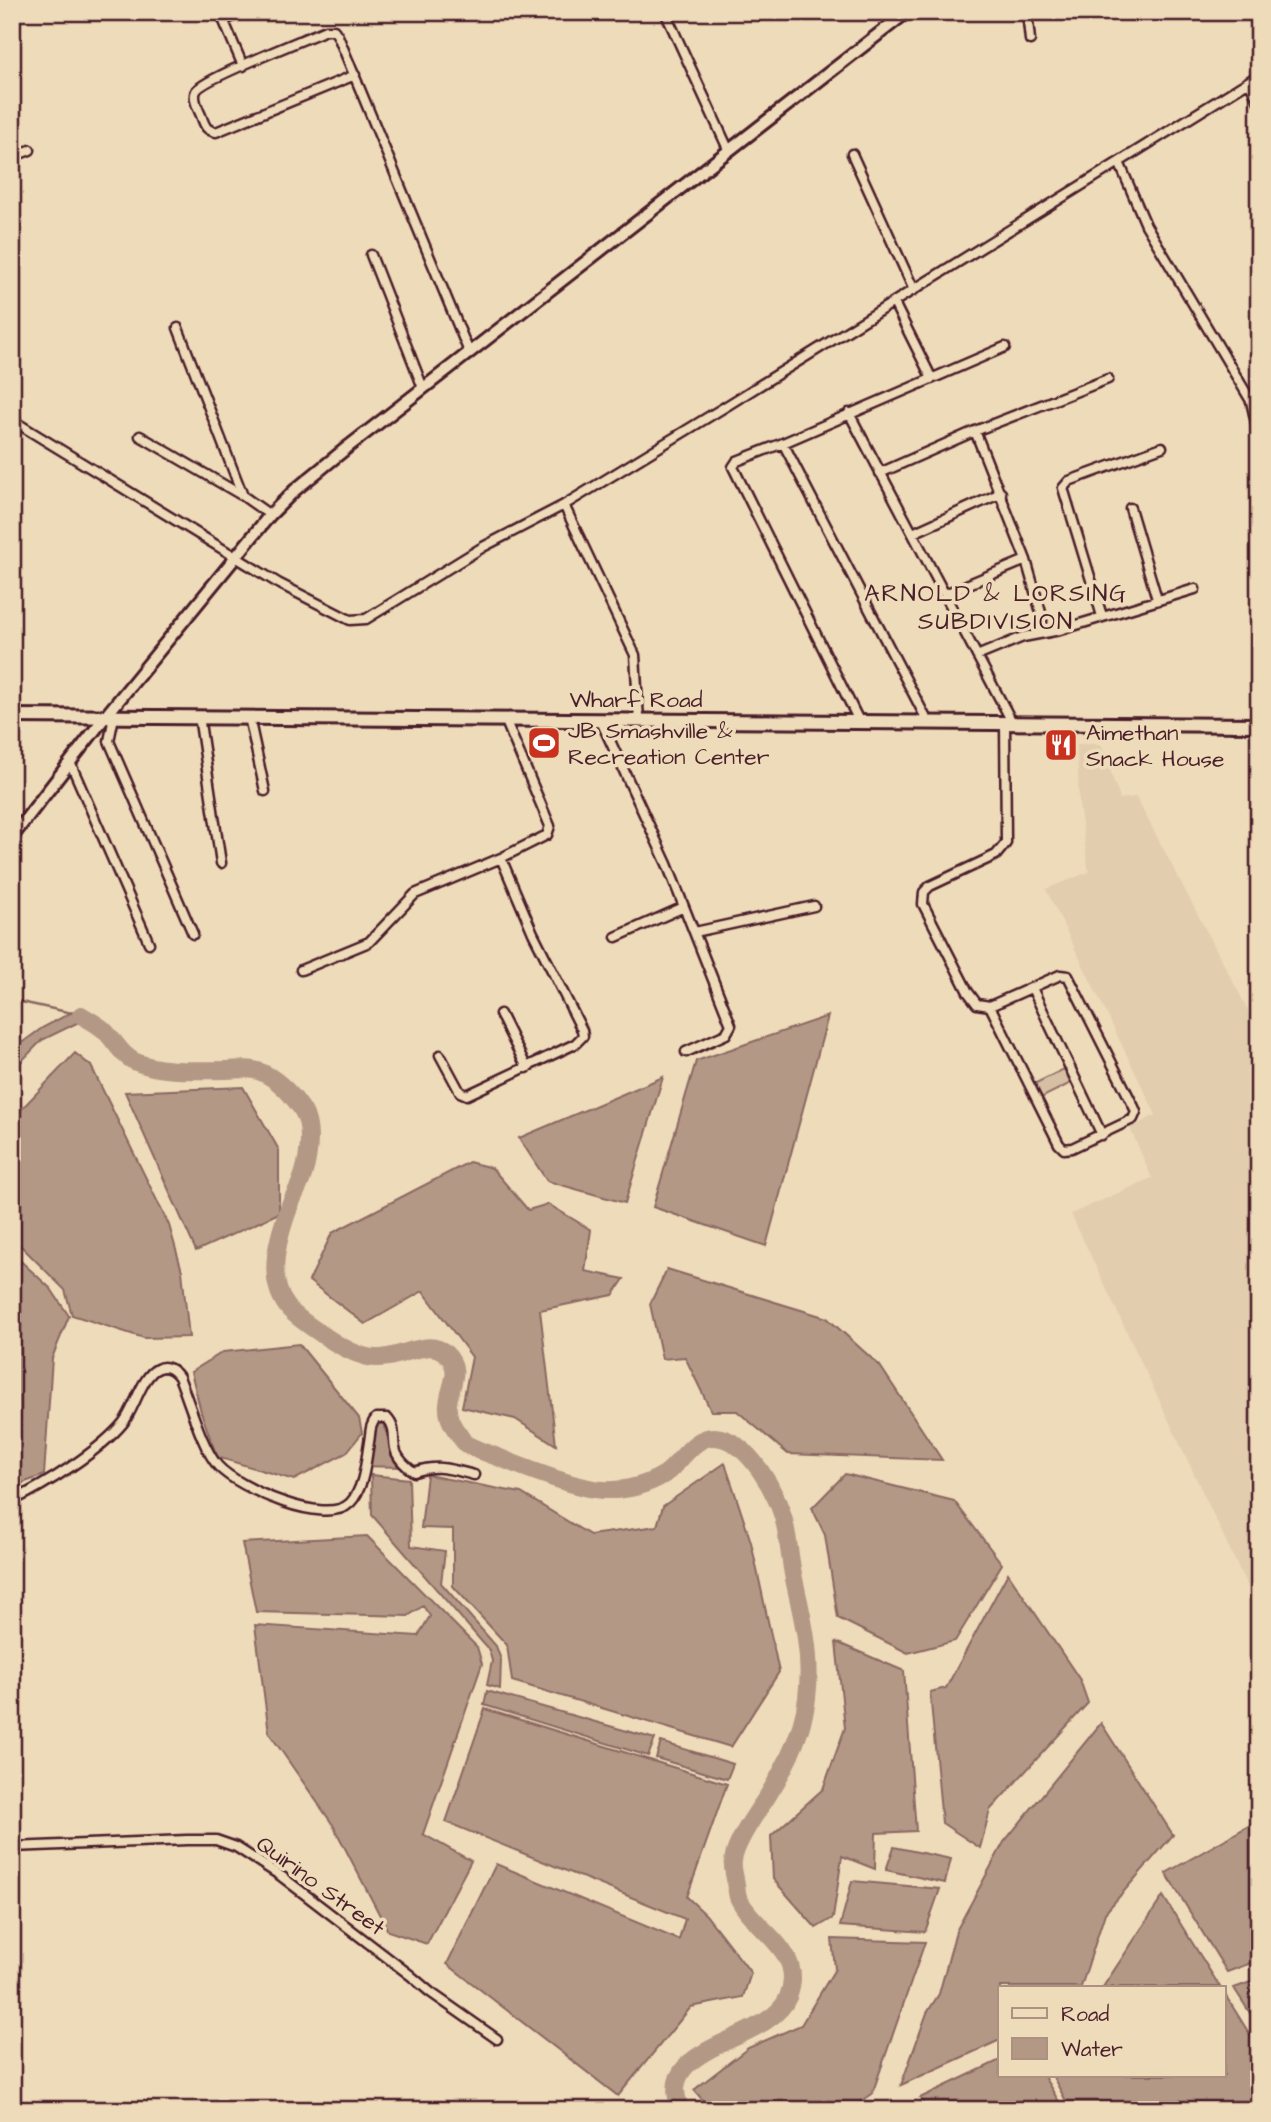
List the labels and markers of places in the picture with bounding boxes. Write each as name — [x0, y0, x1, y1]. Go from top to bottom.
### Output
place label: JB Smashville & Recreation Center — [568, 715, 770, 773]
place label: Aimethan Snack House — [1086, 717, 1224, 775]
sports icon: JB Smashville & Recreation Center — [525, 724, 563, 762]
restaurant icon: Aimethan Snack House — [1042, 726, 1080, 764]

